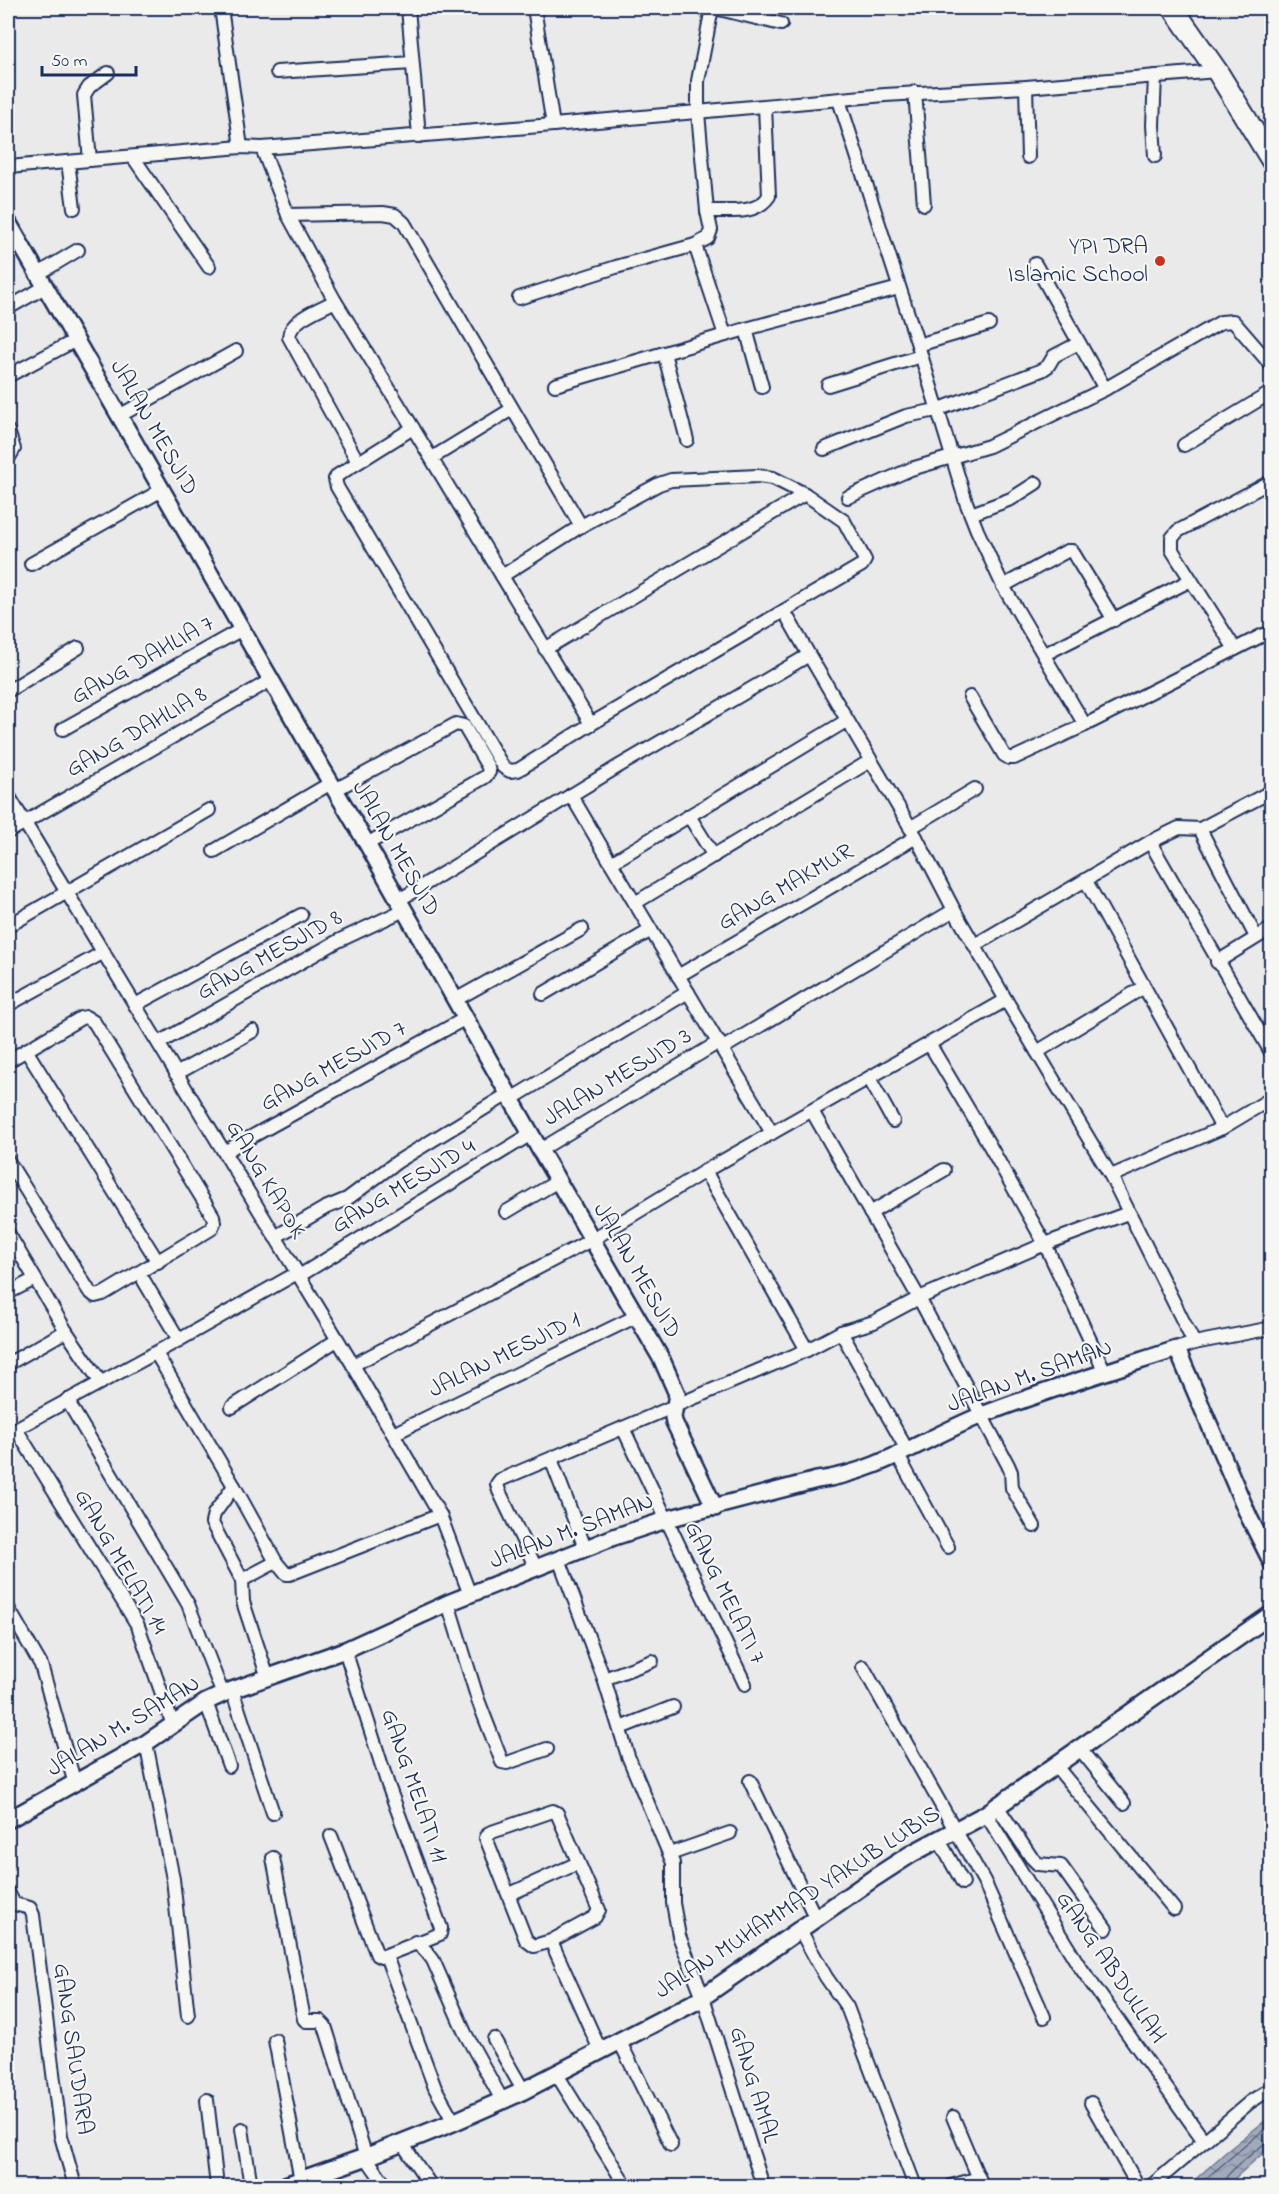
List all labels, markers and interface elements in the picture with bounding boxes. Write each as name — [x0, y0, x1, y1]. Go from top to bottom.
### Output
scale bar — [42, 39, 136, 77]
text: 50 m — [51, 49, 88, 75]
place label: YPI DRA Islamic School — [1008, 230, 1148, 293]
marker: YPI DRA Islamic School — [1153, 254, 1167, 268]
street label: JALAN MESJID — [100, 353, 206, 503]
street label: GANG DAHLIA 7 — [65, 607, 221, 715]
street label: GANG DAHLIA 8 — [60, 678, 214, 788]
street label: JALAN MESJID — [342, 774, 448, 924]
street label: GANG MAKMUR — [712, 835, 861, 941]
street label: GANG MESJID 8 — [191, 902, 349, 1010]
street label: GANG MESJID 7 — [254, 1012, 414, 1122]
street label: JALAN MESJID 3 — [537, 1020, 699, 1136]
street label: GANG KAPOK — [216, 1114, 315, 1246]
street label: GANG MESJID 4 — [325, 1130, 483, 1244]
street label: JALAN MESJID — [583, 1196, 689, 1346]
street label: JALAN MESJID 1 — [423, 1304, 587, 1408]
street label: JALAN M. SAMAN — [942, 1331, 1118, 1423]
street label: GANG MELATI 14 — [64, 1483, 176, 1641]
street label: JALAN M. SAMAN — [485, 1485, 659, 1579]
street label: GANG MELATI 7 — [674, 1516, 774, 1670]
street label: JALAN M. SAMAN — [41, 1667, 207, 1787]
street label: GANG MELATI 11 — [370, 1704, 456, 1868]
street label: JALAN MUHAMMAD YAKUB LUBIS — [648, 1797, 948, 2009]
street label: GANG ABDULLAH — [1046, 1885, 1174, 2051]
street label: GANG SAUDARA — [43, 1961, 101, 2137]
street label: GANG AMAL — [719, 2022, 787, 2148]

